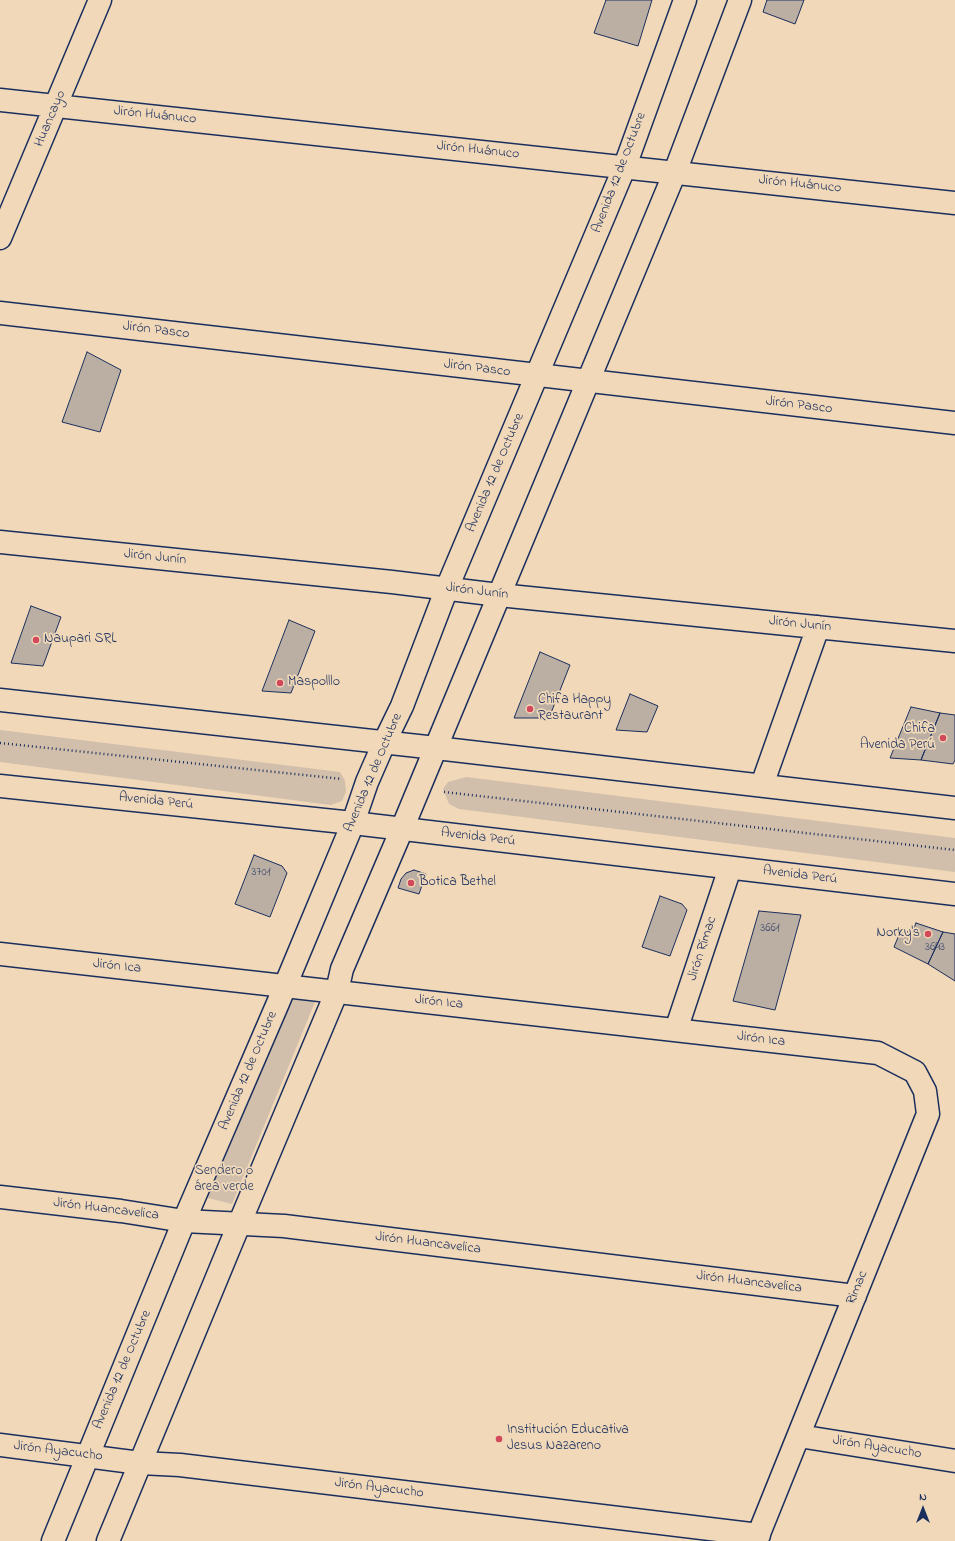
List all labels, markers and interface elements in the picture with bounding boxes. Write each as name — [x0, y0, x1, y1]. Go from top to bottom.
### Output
street label: Huancayo — [32, 88, 70, 150]
street label: Jirón Huánuco — [113, 103, 197, 129]
street label: Avenida 12 de Octubre — [589, 110, 651, 236]
street label: Jirón Huánuco — [436, 138, 520, 164]
street label: Jirón Huánuco — [758, 172, 842, 198]
street label: Jirón Pasco — [122, 319, 190, 343]
street label: Jirón Pasco — [443, 357, 511, 381]
street label: Jirón Pasco — [765, 394, 833, 418]
street label: Avenida 12 de Octubre — [463, 411, 529, 535]
street label: Jirón Junín — [123, 546, 187, 570]
street label: Jirón Junín — [445, 580, 509, 604]
street label: Jirón Junín — [768, 613, 832, 637]
place label: Naupari SRL — [44, 632, 116, 648]
marker: Naupari SRL — [31, 635, 41, 645]
place label: Maspolllo — [288, 675, 340, 691]
marker: Maspolllo — [275, 678, 285, 688]
place label: Chifa Happy Restaurant — [538, 693, 611, 726]
marker: Chifa Happy Restaurant — [525, 704, 535, 714]
street label: Avenida 12 de Octubre — [341, 711, 407, 835]
place label: Chifa Avenida Perú — [860, 722, 935, 754]
marker: Chifa Avenida Perú — [938, 733, 948, 743]
street label: Avenida Perú — [118, 790, 194, 814]
street label: Avenida Perú — [440, 825, 516, 851]
street label: Avenida Perú — [762, 863, 838, 889]
house number: 3701 — [252, 866, 270, 880]
place label: Botica Bethel — [419, 875, 496, 891]
marker: Botica Bethel — [406, 878, 416, 888]
street label: Jirón Rímac — [685, 915, 721, 983]
house number: 3661 — [760, 922, 780, 936]
place label: Norky's — [876, 926, 920, 942]
marker: Norky's — [923, 929, 933, 939]
house number: 3643 — [925, 941, 945, 955]
street label: Jirón Ica — [92, 956, 142, 978]
street label: Jirón Ica — [414, 992, 464, 1014]
street label: Avenida 12 de Octubre — [216, 1009, 282, 1133]
street label: Jirón Ica — [736, 1029, 786, 1051]
park label: Sendero o área verde — [194, 1164, 254, 1196]
street label: Jirón Huancavelica — [52, 1195, 160, 1225]
street label: Jirón Huancavelica — [374, 1229, 482, 1259]
street label: Jirón Huancavelica — [695, 1268, 803, 1298]
street label: Rimac — [844, 1269, 872, 1307]
street label: Avenida 12 de Octubre — [90, 1308, 156, 1432]
place label: Institución Educativa Jesus Nazareno — [507, 1423, 629, 1456]
street label: Jirón Ayacucho — [831, 1433, 923, 1463]
marker: Institución Educativa Jesus Nazareno — [494, 1434, 504, 1444]
street label: Jirón Ayacucho — [12, 1438, 104, 1466]
street label: Jirón Ayacucho — [333, 1475, 425, 1503]
north arrow — [903, 1489, 943, 1529]
text: N — [919, 1489, 927, 1505]

